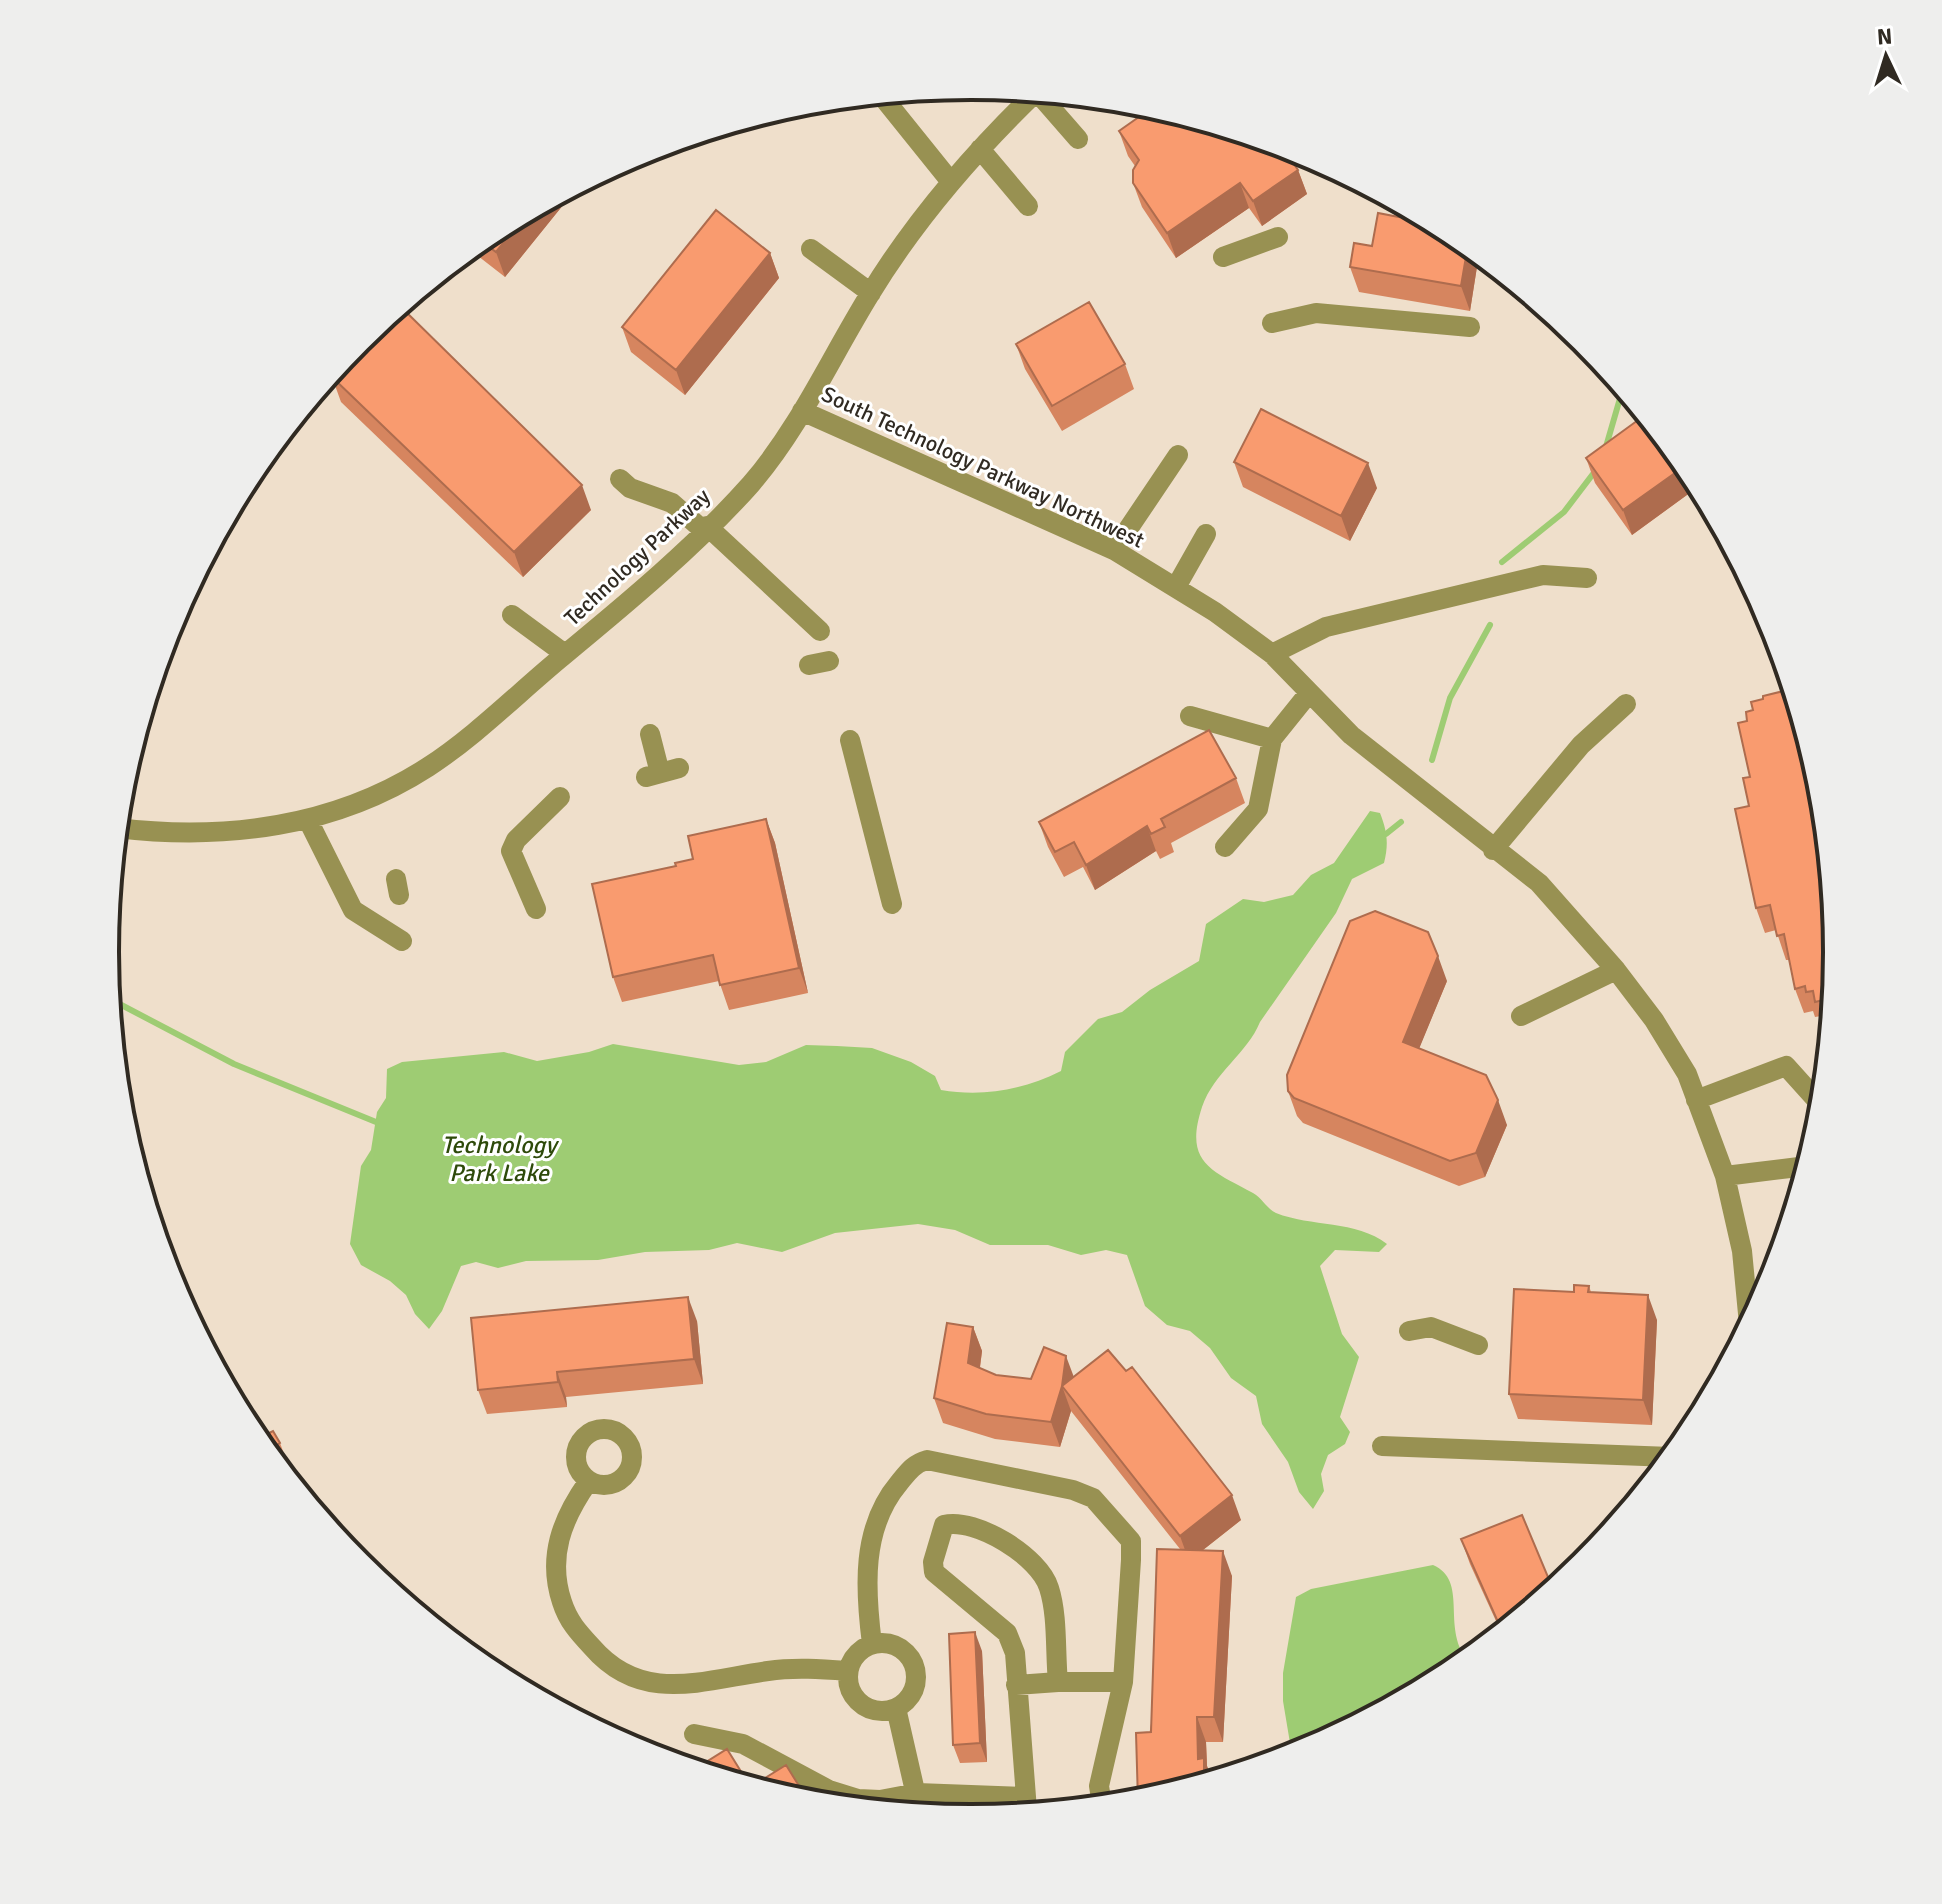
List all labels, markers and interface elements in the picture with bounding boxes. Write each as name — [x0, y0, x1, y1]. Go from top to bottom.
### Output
north arrow — [1846, 16, 1926, 96]
text: N — [1876, 23, 1893, 51]
street label: South Technology Parkway Northwest — [818, 380, 1149, 554]
street label: Technology Parkway — [559, 482, 716, 631]
water label: Technology Park Lake — [442, 1130, 559, 1188]

